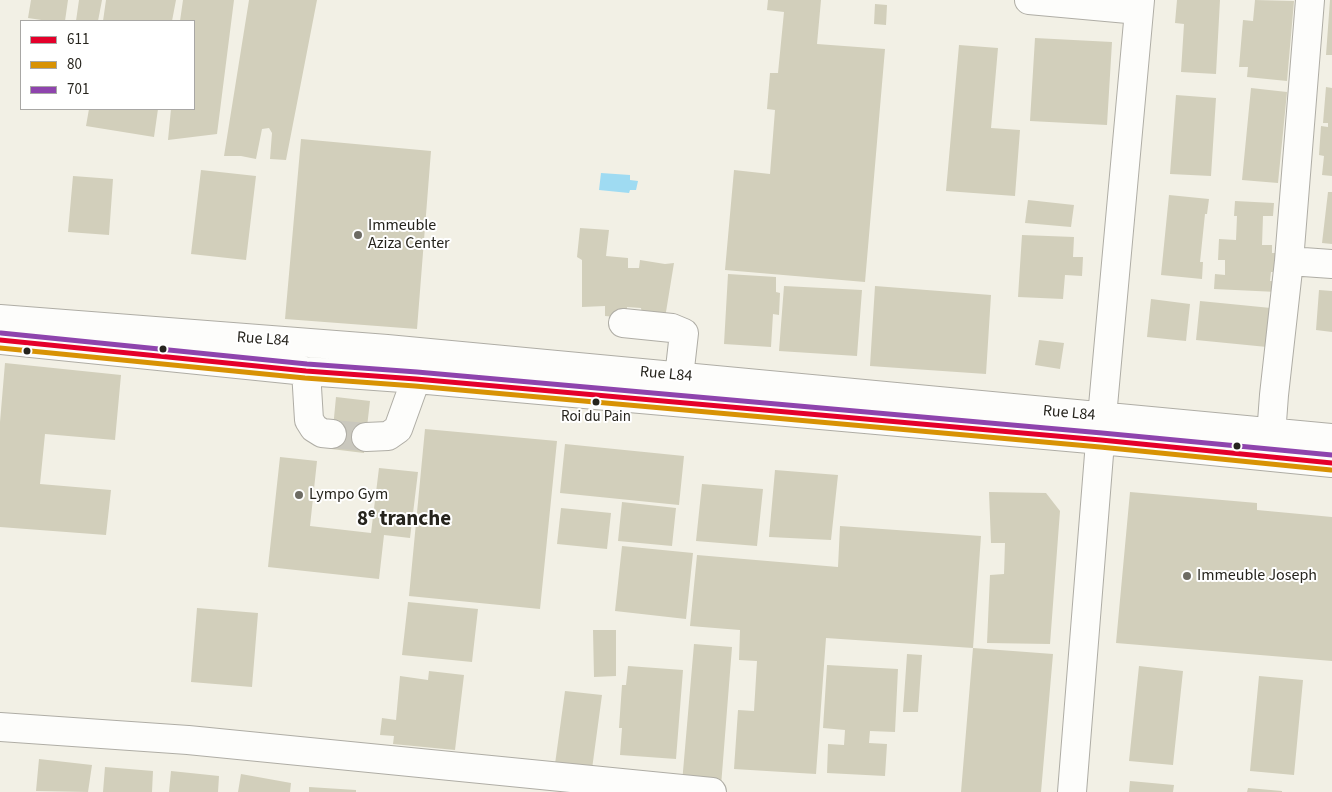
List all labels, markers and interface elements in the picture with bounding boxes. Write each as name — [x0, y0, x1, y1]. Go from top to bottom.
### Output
legend — [20, 20, 195, 110]
text: 611 — [67, 29, 89, 50]
text: 80 — [67, 54, 82, 75]
text: 701 — [67, 79, 89, 100]
place label: Immeuble Aziza Center — [368, 216, 450, 254]
marker: Immeuble Aziza Center — [352, 229, 364, 241]
street label: Rue L84 — [236, 329, 290, 351]
unlabelled marker — [158, 344, 168, 354]
unlabelled marker — [22, 346, 32, 356]
street label: Rue L84 — [639, 363, 693, 387]
marker: Roi du Pain — [591, 397, 601, 407]
street label: Rue L84 — [1042, 402, 1096, 426]
place label: Roi du Pain — [561, 409, 631, 427]
unlabelled marker — [1232, 441, 1242, 451]
place label: Lympo Gym — [309, 485, 388, 505]
marker: Lympo Gym — [293, 489, 305, 501]
district label: 8ᵉ tranche — [357, 507, 451, 533]
place label: Immeuble Joseph — [1197, 566, 1317, 586]
marker: Immeuble Joseph — [1181, 570, 1193, 582]

